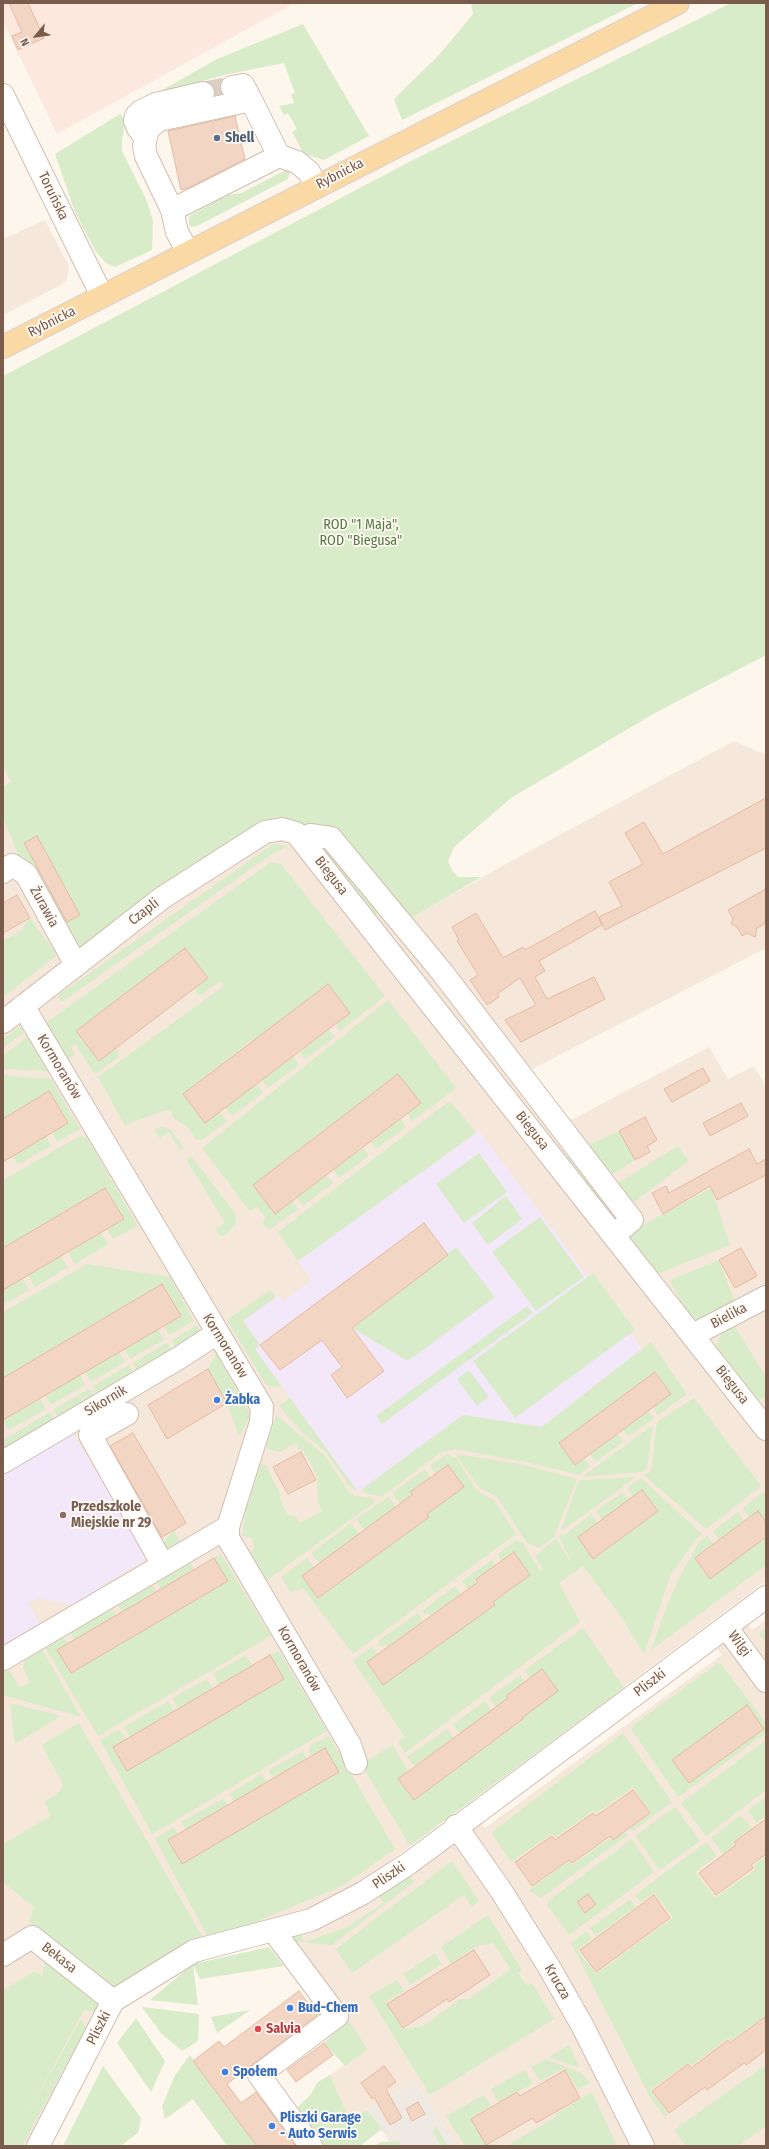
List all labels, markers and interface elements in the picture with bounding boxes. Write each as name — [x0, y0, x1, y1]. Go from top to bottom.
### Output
north arrow — [16, 16, 56, 56]
text: N — [18, 36, 32, 48]
place label: Shell — [225, 130, 254, 146]
marker: Shell — [212, 133, 222, 143]
street label: Rybnicka — [313, 155, 367, 193]
street label: Toruńska — [34, 169, 72, 223]
street label: Rybnicka — [25, 303, 79, 341]
park label: ROD "1 Maja", ROD "Biegusa" — [320, 517, 402, 550]
street label: Biegusa — [311, 853, 351, 899]
street label: Żurawia — [26, 883, 62, 931]
street label: Czapli — [125, 895, 163, 929]
street label: Kormoranów — [33, 1031, 85, 1103]
street label: Biegusa — [512, 1108, 552, 1154]
street label: Bielika — [708, 1300, 750, 1332]
street label: Kormoranów — [199, 1311, 251, 1381]
street label: Biegusa — [712, 1362, 752, 1408]
street label: Sikornik — [82, 1382, 130, 1420]
place label: Żabka — [225, 1392, 260, 1408]
marker: Żabka — [212, 1395, 222, 1405]
place label: Przedszkole Miejskie nr 29 — [71, 1499, 151, 1532]
marker: Przedszkole Miejskie nr 29 — [58, 1510, 68, 1520]
street label: Kormoranów — [274, 1623, 324, 1695]
street label: Wilgi — [724, 1628, 754, 1660]
street label: Pliszki — [631, 1665, 669, 1701]
street label: Pliszki — [369, 1859, 409, 1893]
street label: Bekasa — [38, 1939, 80, 1977]
street label: Krucza — [540, 1961, 574, 2003]
place label: Bud-Chem — [298, 2000, 358, 2016]
marker: Bud-Chem — [285, 2003, 295, 2013]
street label: Pliszki — [83, 2008, 115, 2048]
place label: Salvia — [266, 2021, 301, 2037]
marker: Salvia — [253, 2024, 263, 2034]
place label: Społem — [233, 2064, 278, 2080]
marker: Społem — [220, 2067, 230, 2077]
place label: Pliszki Garage - Auto Serwis — [280, 2110, 361, 2142]
marker: Pliszki Garage - Auto Serwis — [267, 2121, 277, 2131]

